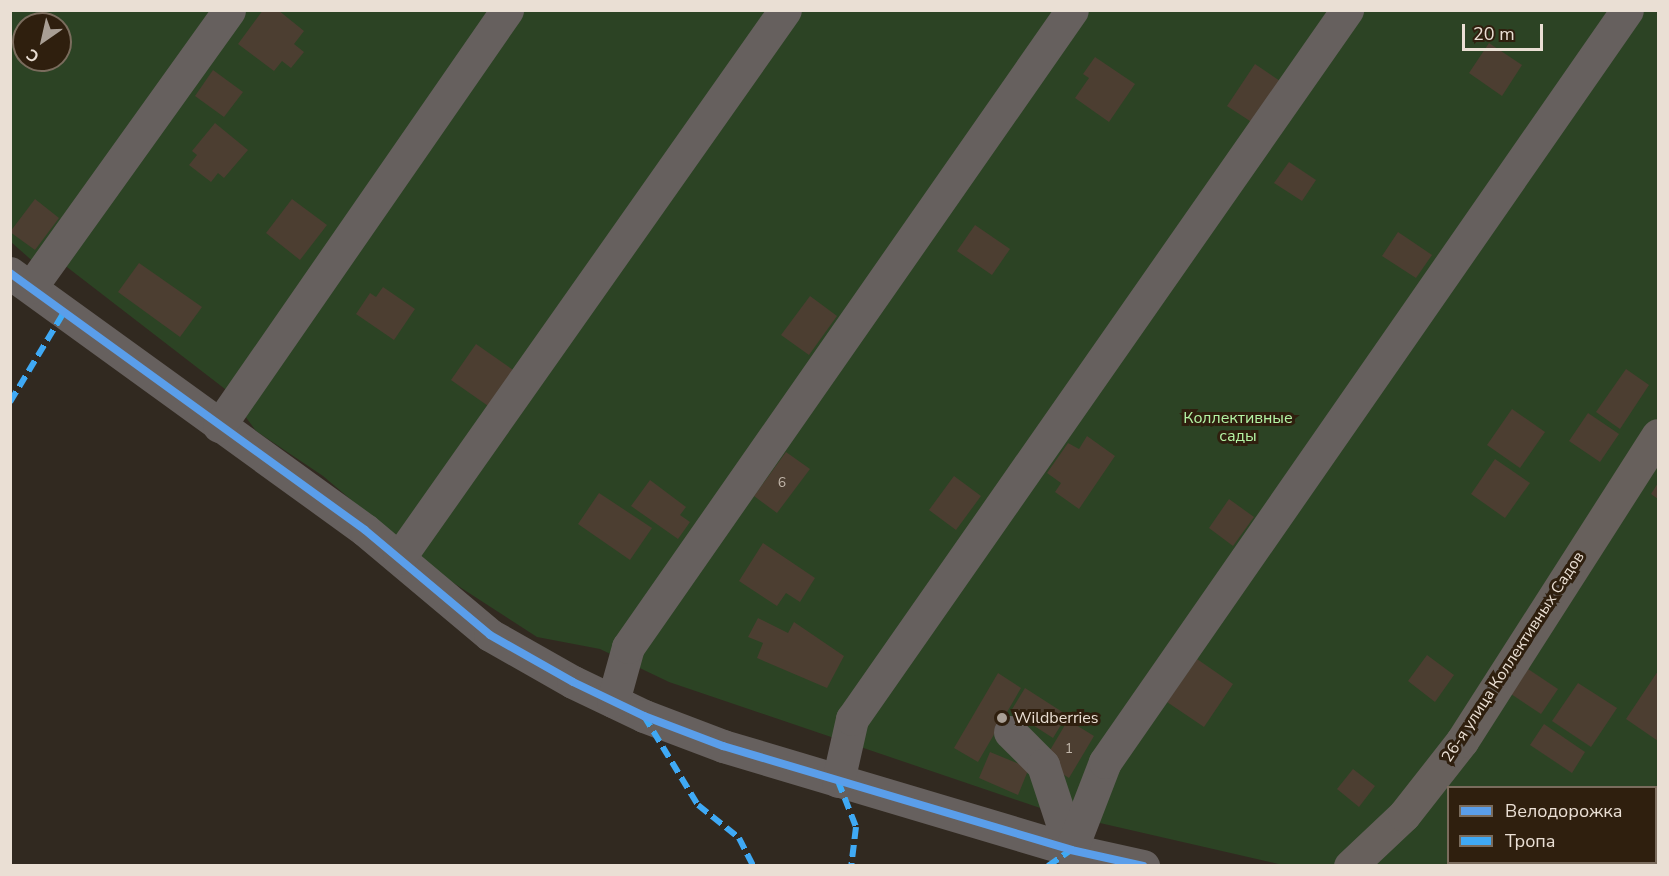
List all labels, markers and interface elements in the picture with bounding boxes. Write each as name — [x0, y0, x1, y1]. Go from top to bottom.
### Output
north arrow — [12, 12, 72, 72]
scale bar — [1465, 12, 1546, 50]
text: 20 m — [1473, 22, 1515, 46]
text: С — [22, 43, 44, 67]
park label: Коллективные сады — [1183, 408, 1293, 446]
house number: 6 — [778, 475, 786, 491]
street label: 26-я улица Коллективных Садов — [1438, 548, 1588, 766]
place label: Wildberries — [1014, 708, 1099, 728]
marker: Wildberries — [995, 711, 1009, 725]
house number: 1 — [1065, 741, 1073, 757]
legend — [1447, 786, 1657, 864]
text: Велодорожка — [1505, 799, 1622, 823]
text: Тропа — [1505, 829, 1556, 853]

